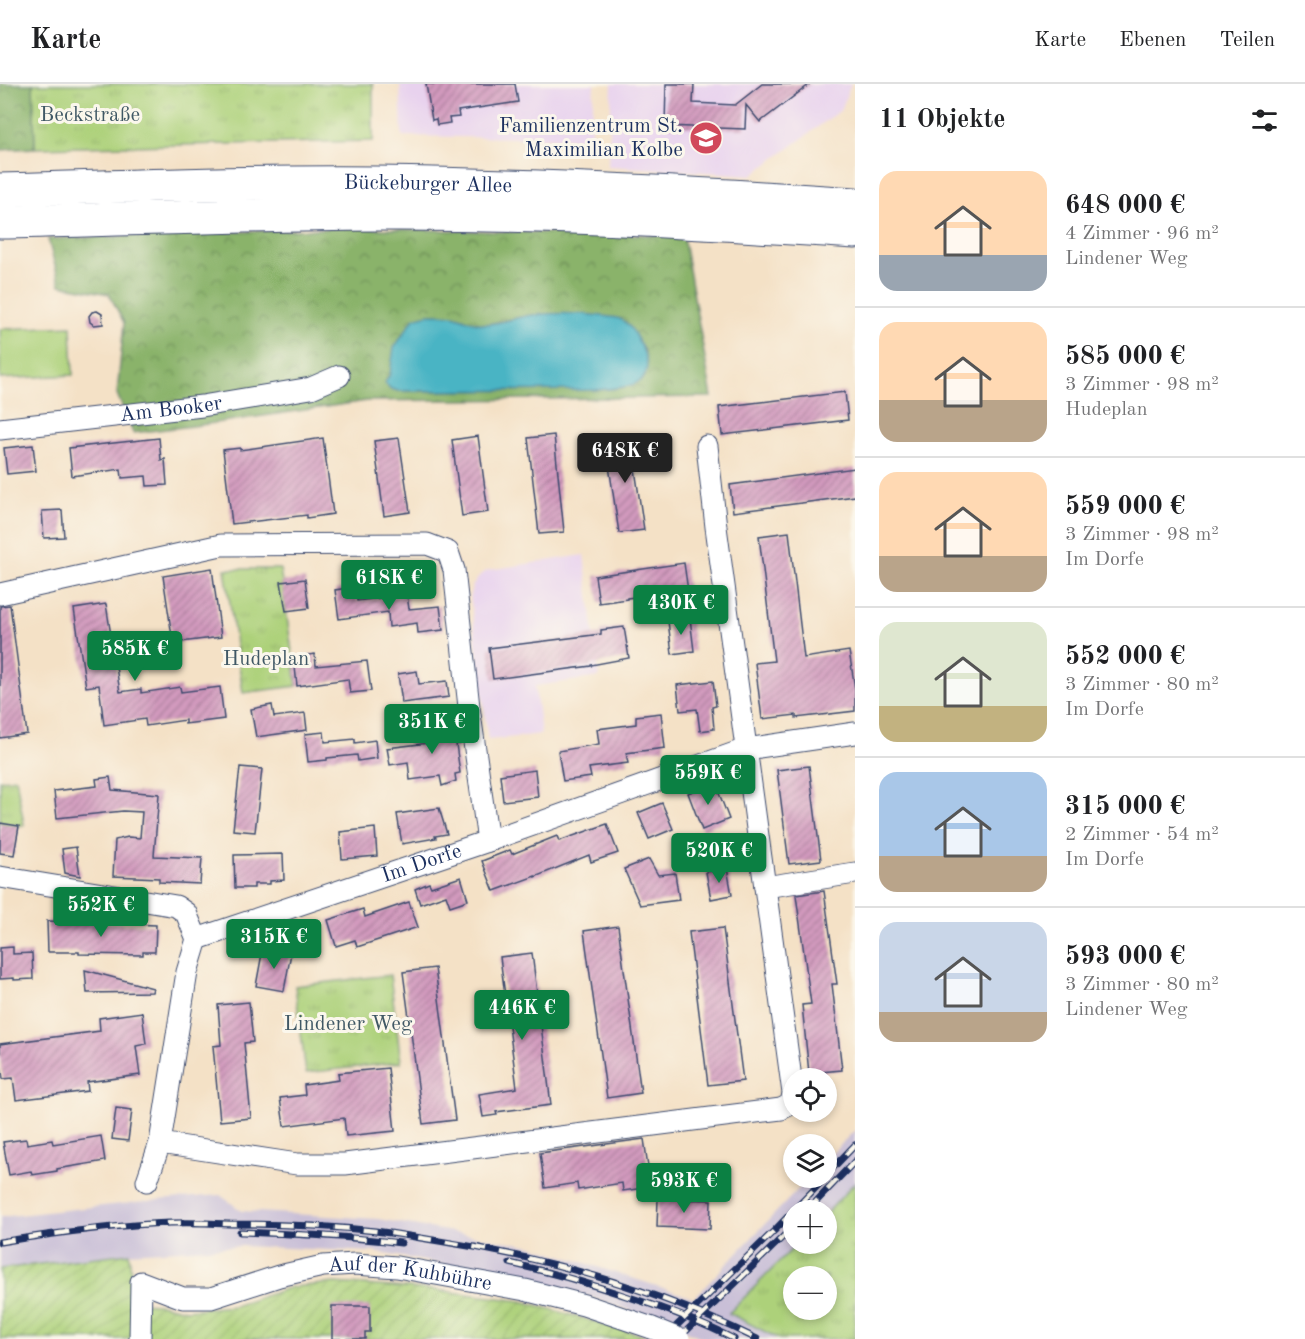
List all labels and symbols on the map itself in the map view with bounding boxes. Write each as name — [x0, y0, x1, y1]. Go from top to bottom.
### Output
park label: Beckstraße — [40, 105, 140, 126]
place label: Familienzentrum St. Maximilian Kolbe — [499, 116, 683, 161]
school or university icon: Familienzentrum St. Maximilian Kolbe — [688, 120, 724, 156]
street label: Bückeburger Allee — [344, 172, 512, 197]
street label: Am Booker — [118, 392, 224, 426]
pin: 648K € — [576, 433, 674, 484]
pin: 618K € — [340, 560, 438, 611]
pin: 430K € — [632, 585, 730, 636]
pin: 585K € — [86, 631, 184, 682]
park label: Hudeplan — [223, 649, 309, 670]
pin: 351K € — [383, 704, 481, 755]
pin: 559K € — [659, 755, 757, 806]
pin: 520K € — [670, 833, 768, 884]
street label: Im Dorfe — [379, 840, 464, 887]
pin: 552K € — [52, 887, 150, 938]
pin: 315K € — [225, 919, 323, 970]
pin: 446K € — [473, 990, 571, 1041]
park label: Lindener Weg — [284, 1014, 413, 1035]
pin: 593K € — [635, 1163, 733, 1214]
street label: Auf der Kuhbühre — [327, 1254, 493, 1294]

